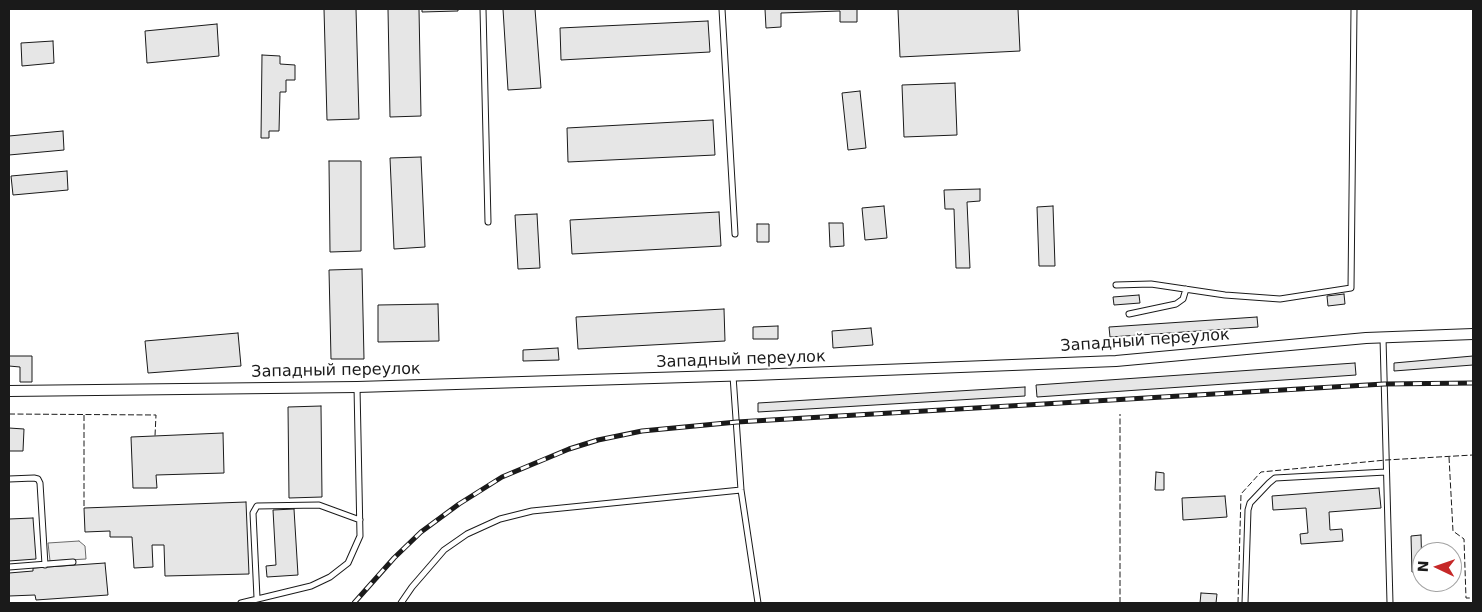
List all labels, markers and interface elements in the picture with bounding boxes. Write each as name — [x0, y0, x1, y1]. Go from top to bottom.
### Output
street label: Западный переулок — [1060, 326, 1230, 356]
street label: Западный переулок — [656, 347, 826, 373]
street label: Западный переулок — [251, 360, 421, 382]
north arrow — [1412, 542, 1462, 592]
text: N — [1415, 560, 1431, 573]

